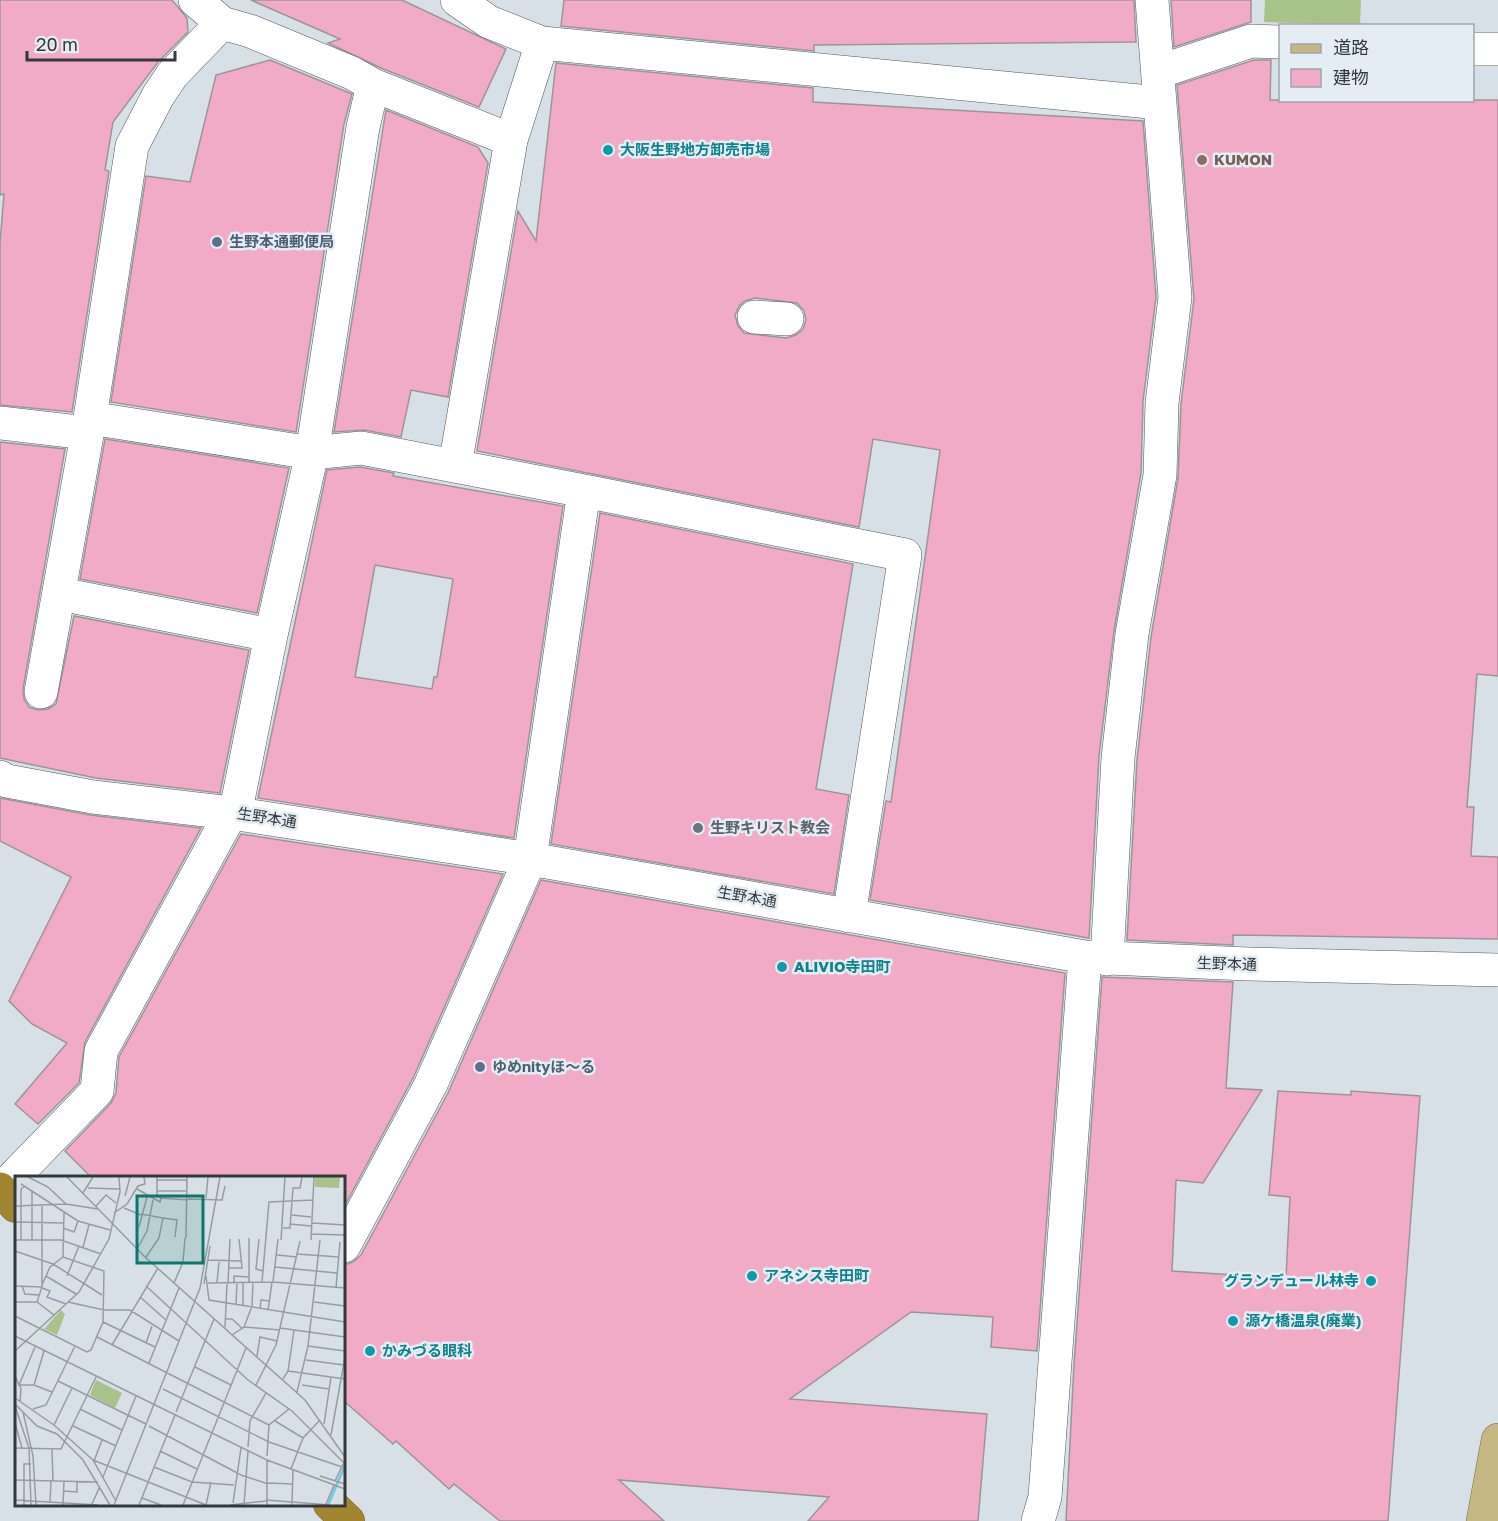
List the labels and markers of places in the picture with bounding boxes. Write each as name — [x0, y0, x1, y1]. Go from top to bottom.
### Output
place label: 大阪生野地方卸売市場 — [620, 140, 770, 158]
marker: 大阪生野地方卸売市場 — [601, 143, 615, 157]
place label: KUMON — [1214, 150, 1272, 168]
marker: KUMON — [1195, 153, 1209, 167]
place label: 生野本通郵便局 — [229, 232, 334, 250]
marker: 生野本通郵便局 — [210, 235, 224, 249]
place label: 生野キリスト教会 — [710, 818, 830, 836]
marker: 生野キリスト教会 — [691, 821, 705, 835]
place label: ALIVIO寺田町 — [794, 957, 891, 975]
marker: ALIVIO寺田町 — [775, 960, 789, 974]
place label: ゆめnityほ〜る — [492, 1057, 595, 1075]
marker: ゆめnityほ〜る — [473, 1060, 487, 1074]
place label: アネシス寺田町 — [764, 1266, 869, 1284]
marker: アネシス寺田町 — [745, 1269, 759, 1283]
place label: グランデュール林寺 — [1224, 1271, 1359, 1289]
marker: グランデュール林寺 — [1364, 1274, 1378, 1288]
place label: 源ケ橋温泉(廃業) — [1245, 1311, 1361, 1329]
marker: 源ケ橋温泉(廃業) — [1226, 1314, 1240, 1328]
place label: かみづる眼科 — [382, 1341, 472, 1359]
marker: かみづる眼科 — [363, 1344, 377, 1358]

